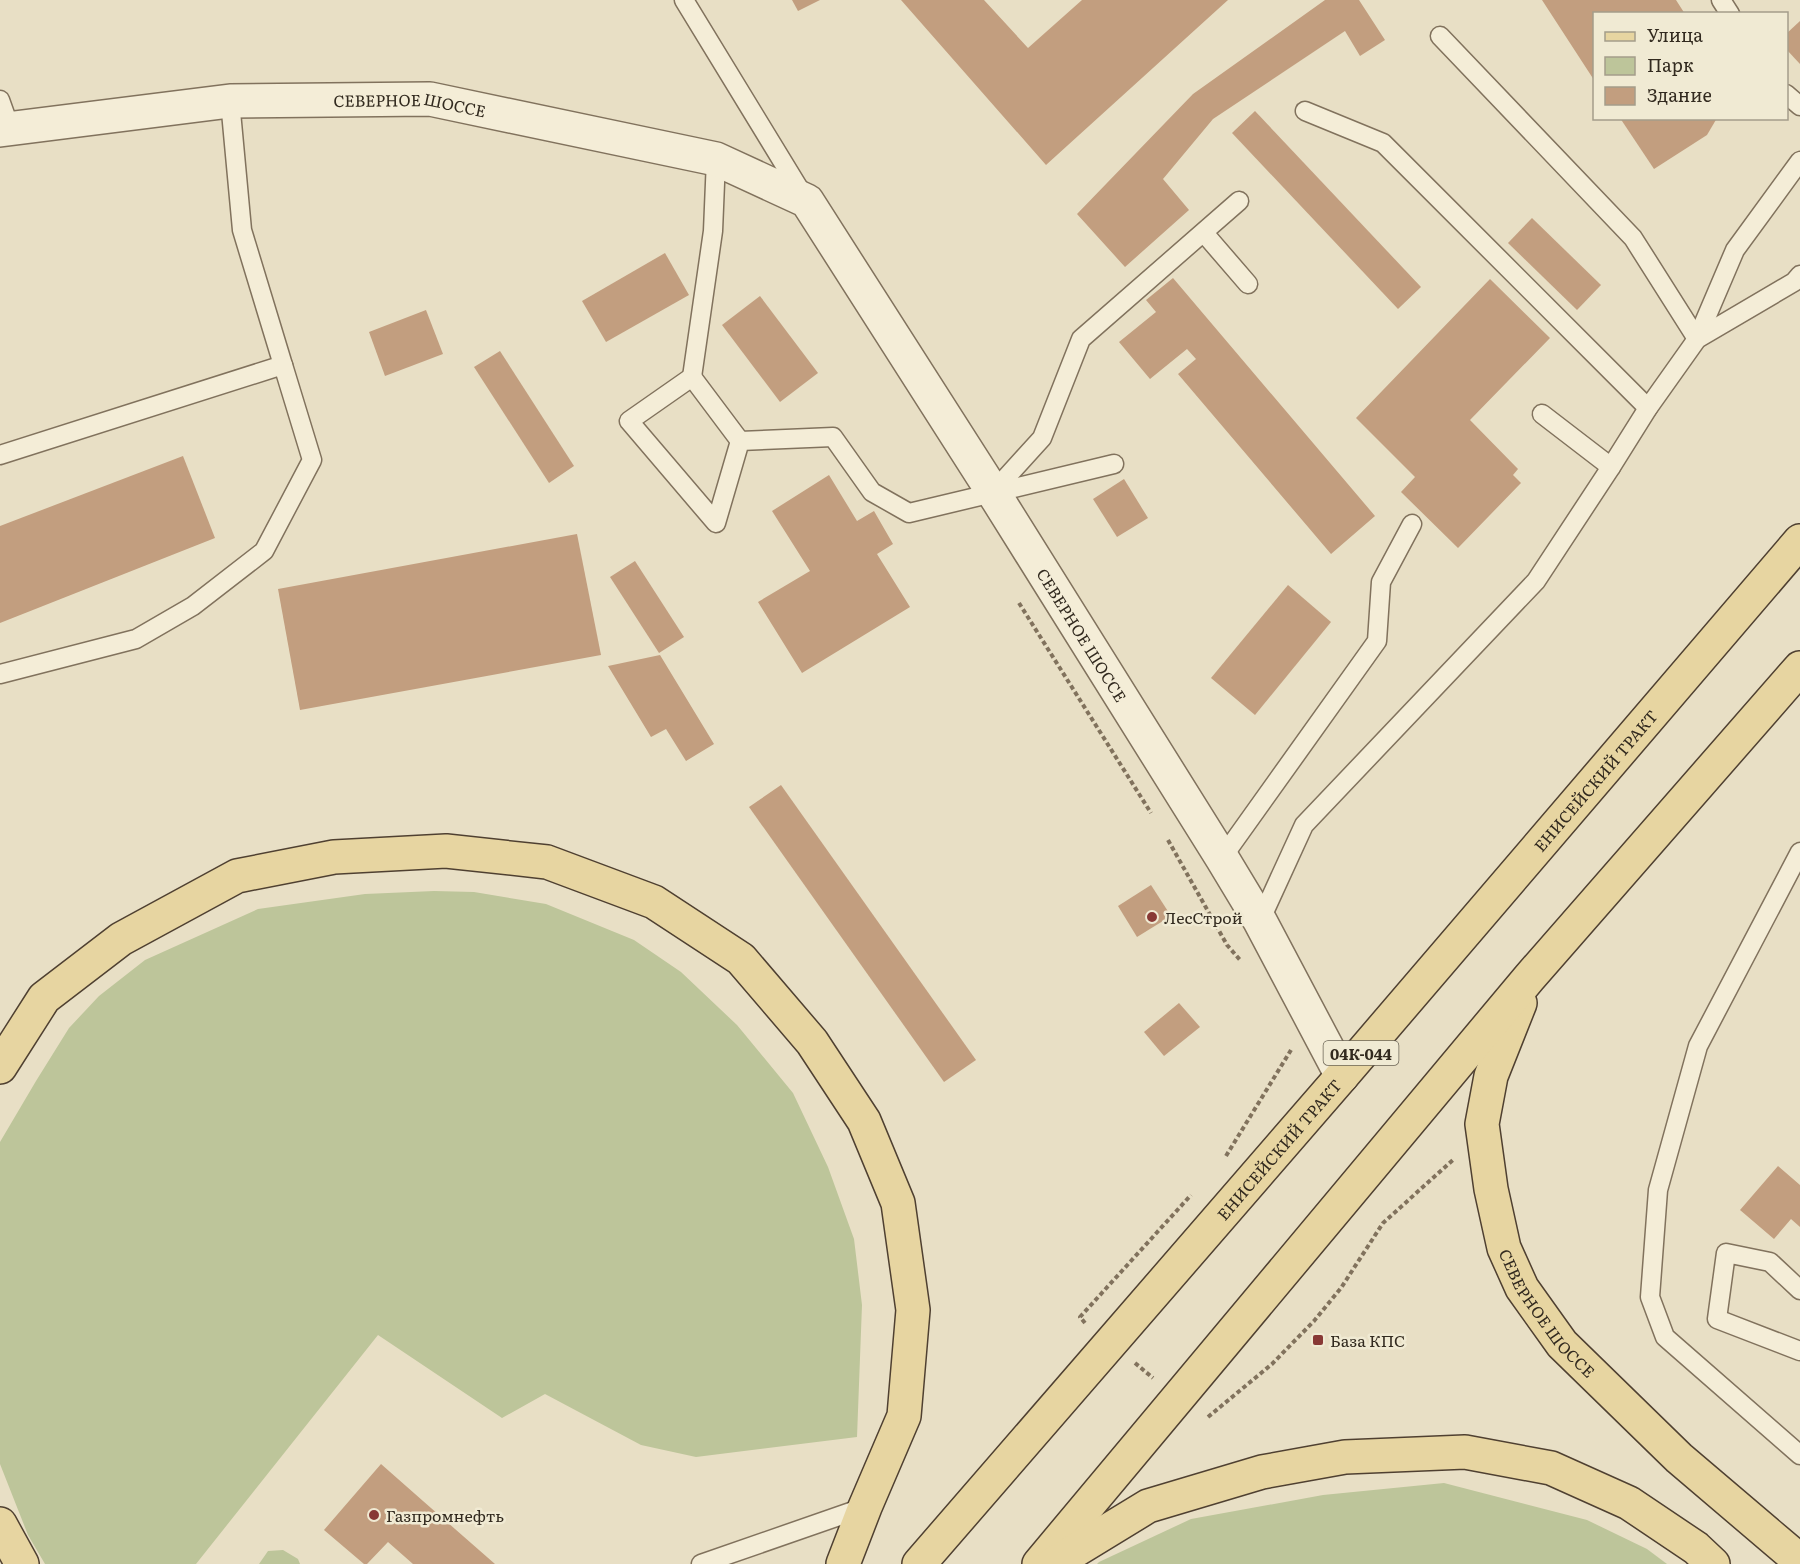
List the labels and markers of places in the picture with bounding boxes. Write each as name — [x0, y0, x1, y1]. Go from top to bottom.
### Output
place label: ЛесСтрой — [1164, 905, 1243, 929]
marker: ЛесСтрой — [1145, 910, 1159, 924]
place label: База КПС — [1330, 1328, 1405, 1352]
marker: База КПС — [1311, 1333, 1325, 1347]
place label: Газпромнефть — [386, 1503, 504, 1527]
marker: Газпромнефть — [367, 1508, 381, 1522]

